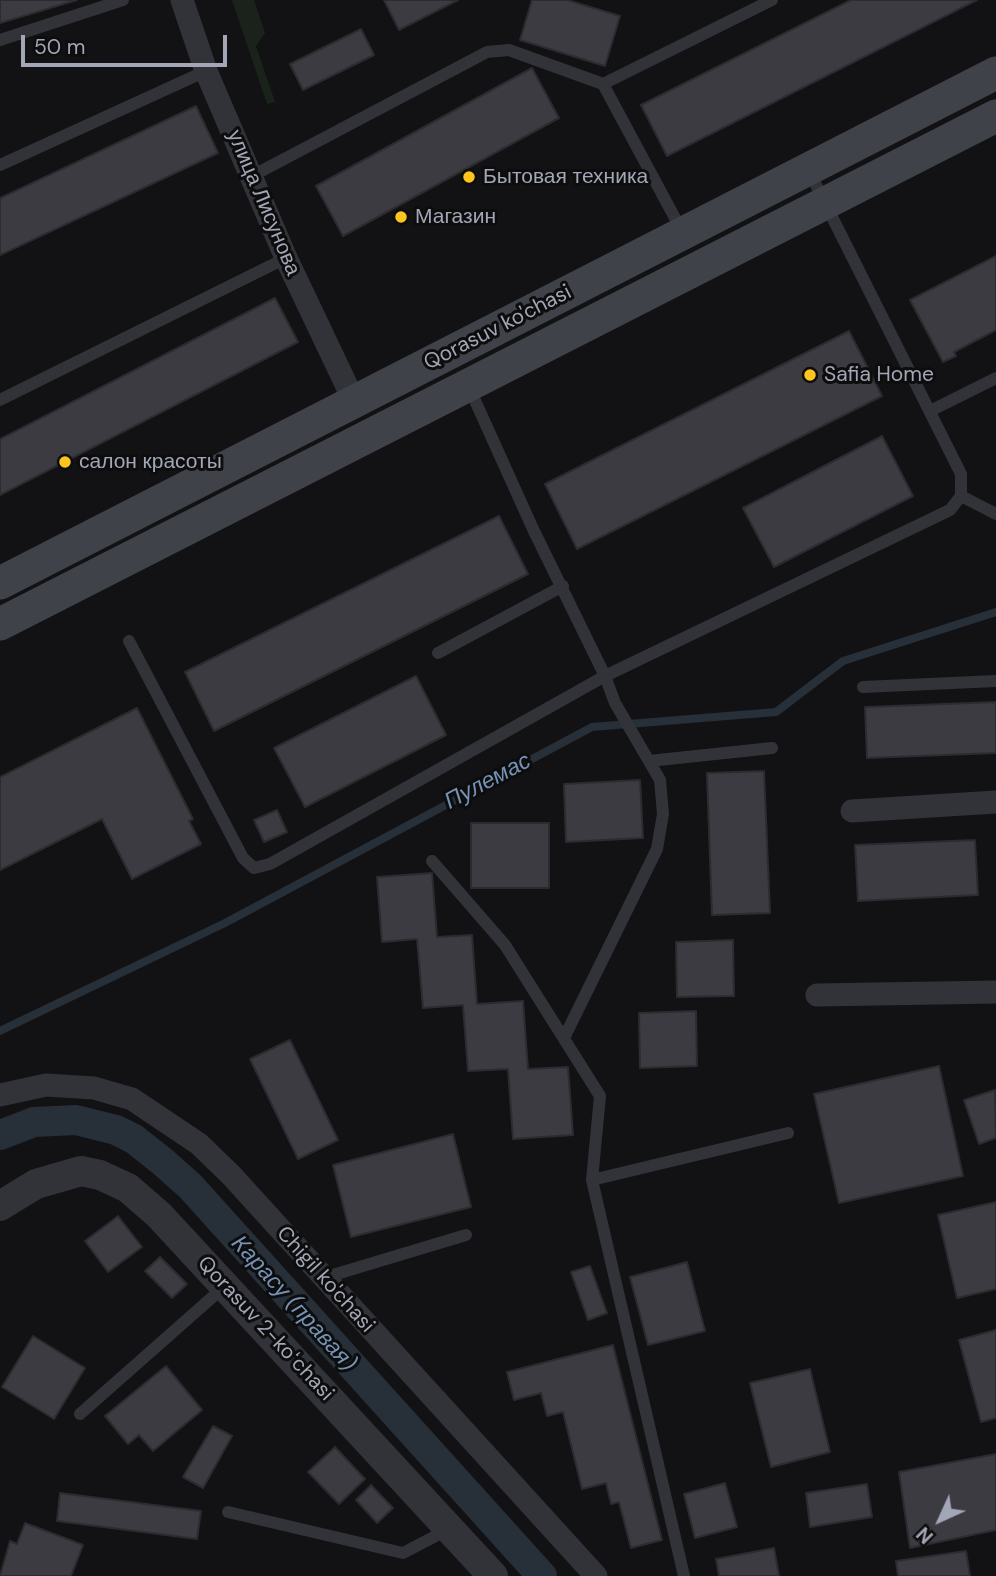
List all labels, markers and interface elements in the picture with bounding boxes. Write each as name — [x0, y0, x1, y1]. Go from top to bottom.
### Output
scale bar — [24, 21, 231, 65]
text: 50 m — [34, 33, 85, 61]
street label: улица Лисунова — [221, 126, 305, 280]
place label: Бытовая техника — [483, 164, 648, 190]
marker: Бытовая техника — [461, 169, 477, 185]
place label: Магазин — [415, 204, 496, 230]
marker: Магазин — [393, 209, 409, 225]
street label: Qorasuv ko'chasi — [420, 280, 576, 376]
place label: Safia Home — [824, 362, 934, 388]
marker: Safia Home — [802, 367, 818, 383]
place label: салон красоты — [79, 449, 222, 475]
marker: салон красоты — [57, 454, 73, 470]
water label: Пулемас — [440, 748, 536, 816]
street label: Chigil ko'chasi — [271, 1222, 379, 1338]
water label: Карасу (правая) — [225, 1230, 361, 1378]
street label: Qorasuv 2-koʻchasi — [191, 1251, 339, 1407]
north arrow — [905, 1485, 975, 1555]
text: N — [911, 1521, 939, 1549]

